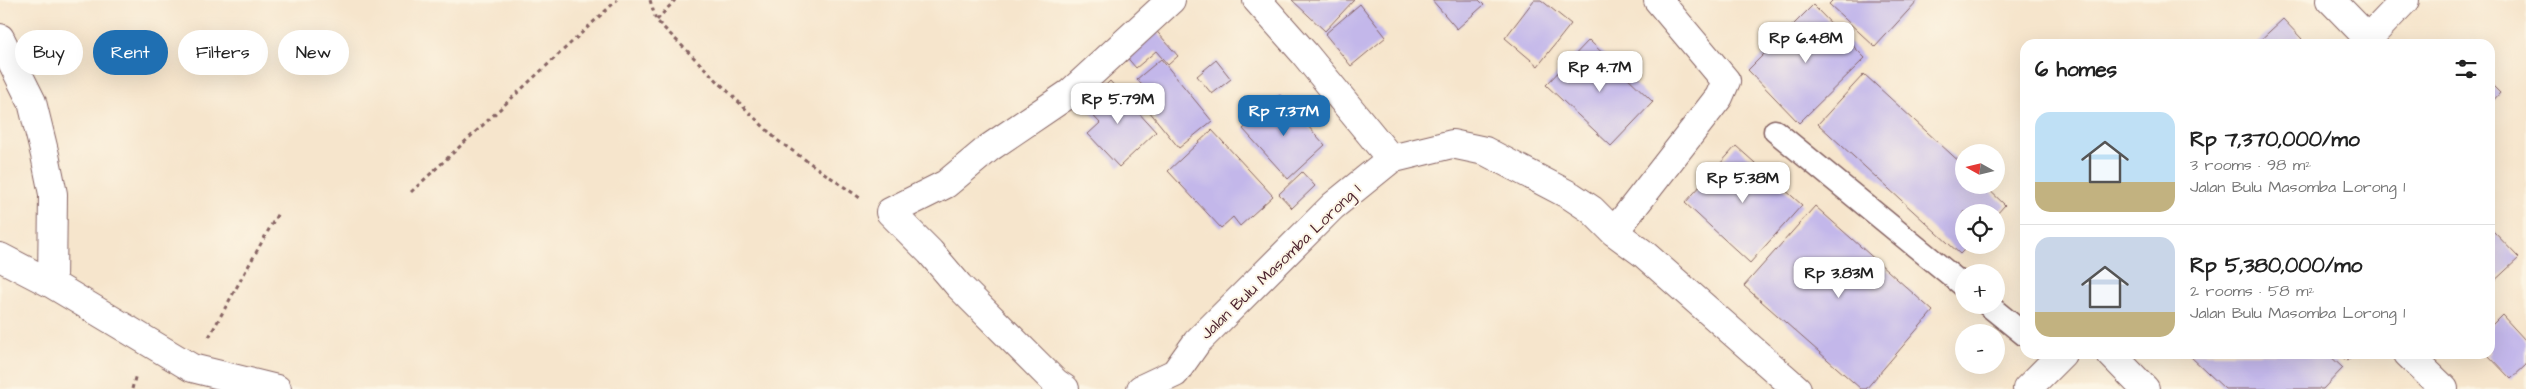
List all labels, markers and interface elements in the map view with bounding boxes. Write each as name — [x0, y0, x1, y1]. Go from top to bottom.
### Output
pin: Rp 6.48M — [1754, 22, 1858, 64]
text: Rp 6.48M — [1769, 27, 1843, 49]
chip: Buy — [15, 30, 83, 75]
chip: Rent — [93, 30, 168, 75]
chip: Filters — [178, 30, 268, 75]
chip: New — [278, 30, 349, 75]
pin: Rp 4.7M — [1554, 51, 1646, 93]
text: 6 homes — [2035, 55, 2117, 84]
icon: filters — [2452, 55, 2480, 83]
text: Rp 4.7M — [1569, 56, 1631, 78]
pin: Rp 5.79M — [1066, 82, 1170, 125]
text: Rp 5.79M — [1082, 88, 1154, 110]
pin: Rp 7.37M — [1232, 94, 1336, 137]
text: Rp 7.37M — [1249, 100, 1319, 122]
text: Rp 7,370,000/mo — [2190, 125, 2360, 154]
icon: home — [2075, 132, 2135, 192]
north arrow — [1955, 144, 2005, 194]
map controls — [1955, 144, 2005, 374]
text: 3 rooms · 98 m² — [2190, 154, 2311, 176]
pin: Rp 5.38M — [1691, 162, 1795, 204]
text: Rp 5.38M — [1707, 167, 1779, 189]
text: Jalan Bulu Masomba Lorong 1 — [2190, 176, 2405, 198]
street label: Jalan Bulu Masomba Lorong 1 — [1196, 179, 1366, 345]
button: locate — [1955, 204, 2005, 254]
text: Rp 5,380,000/mo — [2190, 251, 2362, 280]
pin: Rp 3.83M — [1787, 256, 1891, 299]
icon: home — [2075, 257, 2135, 317]
text: Rp 3.83M — [1805, 262, 1873, 284]
button: + — [1955, 264, 2005, 314]
text: 2 rooms · 58 m² — [2190, 280, 2315, 302]
text: Jalan Bulu Masomba Lorong 1 — [2190, 302, 2405, 324]
button: − — [1955, 324, 2005, 374]

